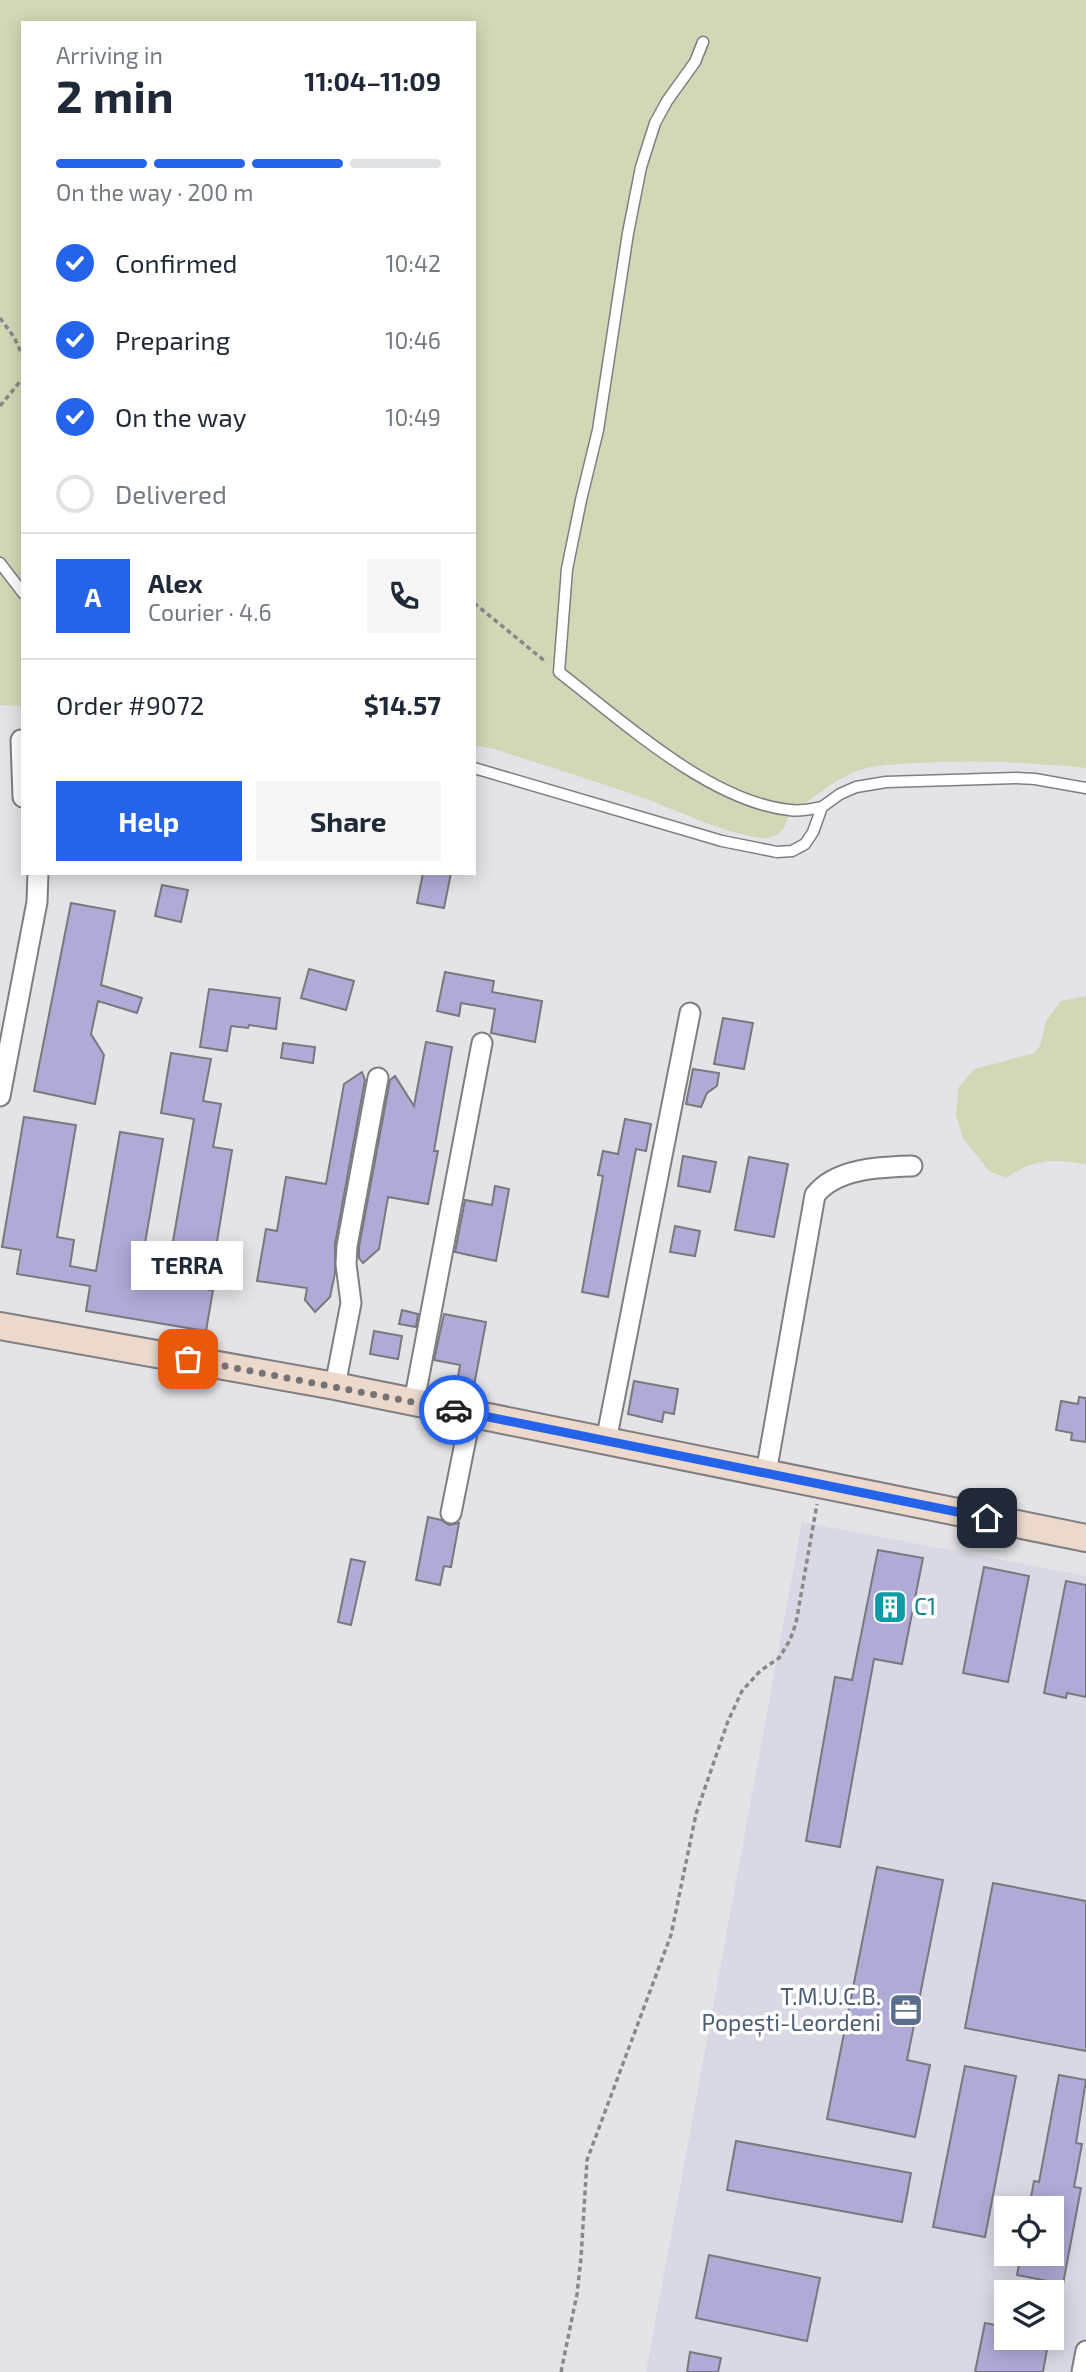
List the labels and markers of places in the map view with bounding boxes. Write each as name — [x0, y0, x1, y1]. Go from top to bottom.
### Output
callout: TERRA — [132, 1240, 244, 1289]
pin — [158, 1329, 218, 1389]
pin — [957, 1488, 1017, 1548]
building icon: C1 — [871, 1588, 909, 1626]
place label: C1 — [914, 1592, 936, 1620]
place label: T.M.U.C.B. Popești-Leordeni — [702, 1982, 881, 2038]
office icon: T.M.U.C.B. Popești-Leordeni — [887, 1991, 925, 2029]

